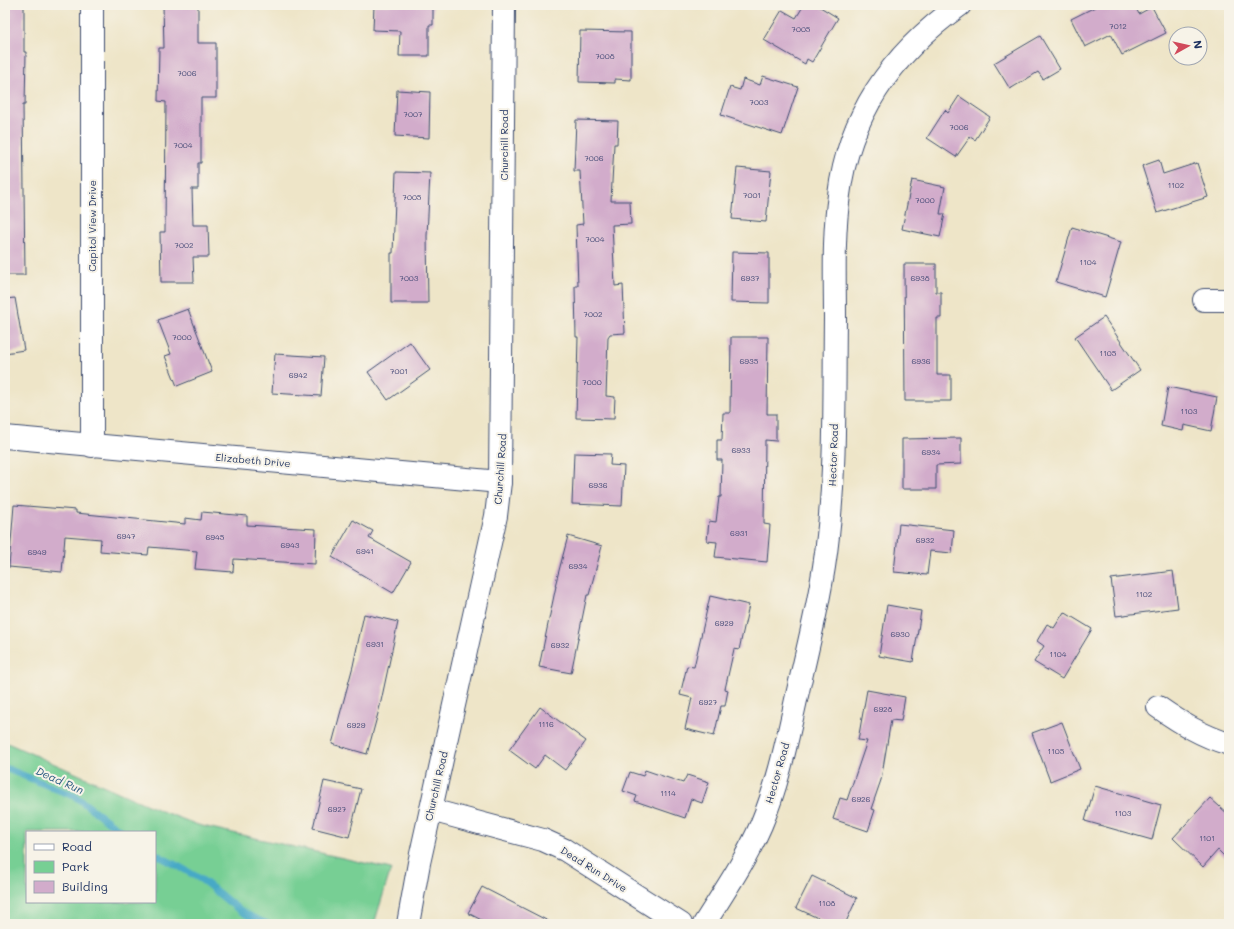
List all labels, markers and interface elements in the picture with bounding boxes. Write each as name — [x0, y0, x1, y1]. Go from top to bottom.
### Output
house number: 7012 — [1109, 21, 1127, 31]
house number: 7005 — [792, 24, 811, 34]
north arrow — [1168, 26, 1208, 66]
text: N — [1190, 39, 1206, 50]
house number: 7008 — [595, 51, 615, 61]
house number: 7006 — [177, 68, 197, 78]
house number: 7003 — [749, 97, 769, 107]
house number: 7007 — [404, 109, 423, 119]
street label: Churchill Road — [497, 110, 511, 180]
house number: 7006 — [949, 122, 969, 132]
house number: 7004 — [173, 140, 193, 150]
house number: 7006 — [584, 153, 604, 163]
street label: Capitol View Drive — [85, 180, 99, 272]
house number: 1102 — [1168, 180, 1184, 190]
house number: 7001 — [743, 190, 761, 200]
house number: 7005 — [403, 192, 422, 202]
house number: 7000 — [915, 195, 935, 205]
house number: 7004 — [585, 234, 605, 244]
house number: 7002 — [175, 240, 193, 250]
house number: 1104 — [1080, 257, 1097, 267]
house number: 7003 — [399, 273, 419, 283]
house number: 6937 — [741, 273, 760, 283]
house number: 6938 — [910, 273, 930, 283]
house number: 7002 — [584, 309, 602, 319]
house number: 7000 — [172, 332, 192, 342]
house number: 1105 — [1100, 348, 1117, 358]
house number: 6935 — [740, 356, 759, 366]
house number: 6936 — [911, 356, 931, 366]
house number: 7001 — [390, 366, 408, 376]
house number: 6942 — [289, 370, 307, 380]
house number: 7000 — [582, 377, 602, 387]
house number: 1103 — [1181, 406, 1198, 416]
street label: Hector Road — [825, 423, 841, 487]
street label: Churchill Road — [491, 433, 509, 505]
house number: 6933 — [732, 445, 751, 455]
house number: 6934 — [922, 447, 941, 457]
street label: Elizabeth Drive — [215, 450, 291, 470]
house number: 6936 — [588, 480, 608, 490]
house number: 6931 — [730, 528, 748, 538]
house number: 6947 — [117, 531, 136, 541]
house number: 6945 — [206, 532, 225, 542]
house number: 6932 — [916, 535, 934, 545]
house number: 6943 — [281, 540, 300, 550]
house number: 6941 — [356, 546, 374, 556]
house number: 6949 — [28, 547, 47, 557]
house number: 6934 — [569, 561, 588, 571]
house number: 1102 — [1136, 589, 1152, 599]
house number: 6929 — [715, 618, 734, 628]
house number: 6930 — [890, 629, 910, 639]
house number: 6931 — [366, 639, 384, 649]
house number: 6932 — [551, 640, 569, 650]
house number: 1104 — [1050, 649, 1067, 659]
house number: 6927 — [699, 697, 718, 707]
house number: 6928 — [874, 704, 893, 714]
house number: 1116 — [538, 719, 554, 729]
house number: 6929 — [347, 720, 366, 730]
street label: Hector Road — [762, 741, 792, 805]
house number: 1105 — [1048, 746, 1065, 756]
street label: Churchill Road — [421, 750, 451, 822]
water label: Dead Run — [34, 763, 86, 797]
house number: 1114 — [660, 788, 676, 798]
house number: 6926 — [852, 794, 871, 804]
house number: 6927 — [328, 804, 347, 814]
house number: 1103 — [1115, 808, 1132, 818]
legend — [26, 831, 156, 903]
house number: 1101 — [1199, 833, 1215, 843]
text: Road — [62, 838, 92, 854]
street label: Dead Run Drive — [558, 843, 630, 895]
text: Park — [62, 858, 89, 874]
text: Building — [62, 878, 108, 894]
house number: 1108 — [819, 898, 836, 908]

